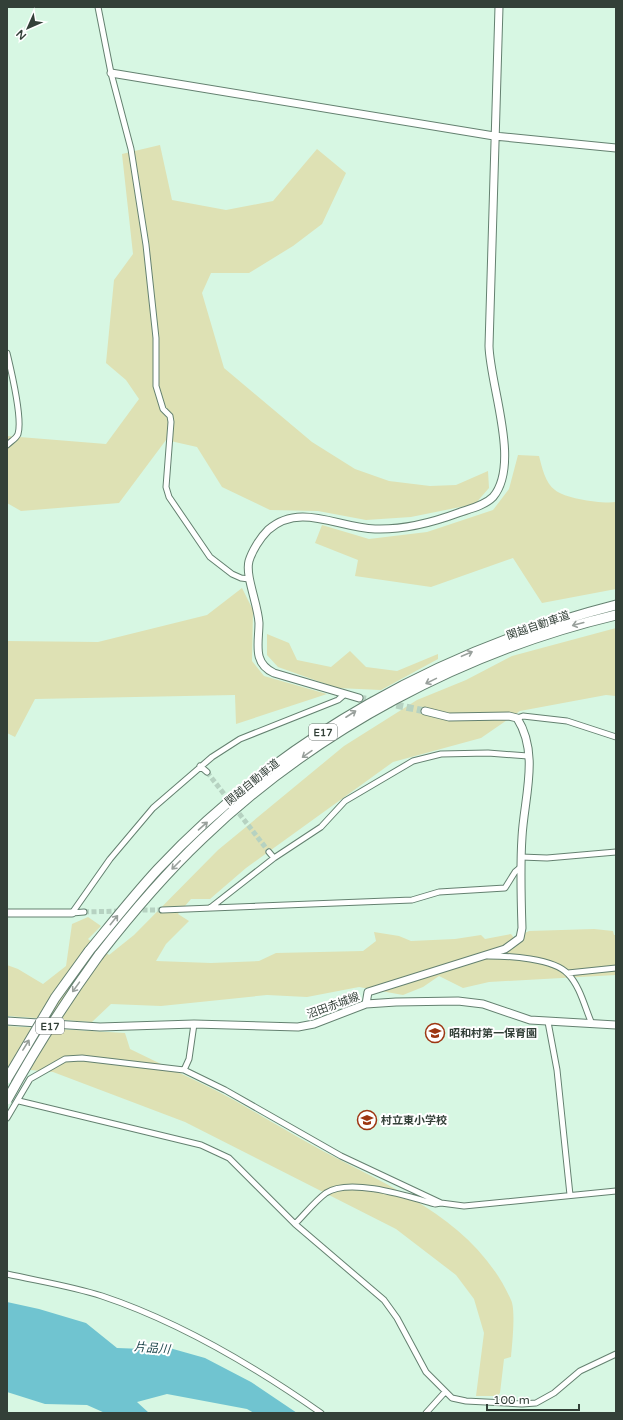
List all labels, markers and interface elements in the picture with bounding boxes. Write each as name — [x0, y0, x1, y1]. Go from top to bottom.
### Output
north arrow — [8, 8, 48, 48]
text: N — [14, 27, 29, 42]
street label: 関越自動車道 — [505, 609, 571, 642]
one-way arrow — [572, 621, 585, 628]
one-way arrow — [460, 650, 472, 658]
one-way arrow — [425, 678, 437, 685]
one-way arrow — [345, 709, 357, 717]
road number: E17 — [309, 724, 337, 740]
one-way arrow — [302, 750, 313, 758]
street label: 関越自動車道 — [223, 757, 282, 808]
one-way arrow — [198, 821, 208, 830]
one-way arrow — [171, 860, 181, 870]
one-way arrow — [110, 915, 118, 926]
one-way arrow — [72, 981, 80, 992]
street label: 沼田赤城線 — [305, 990, 361, 1021]
road number: E17 — [36, 1018, 64, 1034]
school or university icon: 昭和村第一保育園 — [424, 1022, 446, 1044]
place label: 昭和村第一保育園 — [449, 1027, 537, 1040]
one-way arrow — [22, 1040, 30, 1051]
school or university icon: 村立東小学校 — [356, 1109, 378, 1131]
place label: 村立東小学校 — [381, 1114, 447, 1127]
water label: 片品川 — [133, 1339, 173, 1357]
scale bar — [487, 1386, 579, 1412]
text: 100 m — [493, 1393, 530, 1407]

